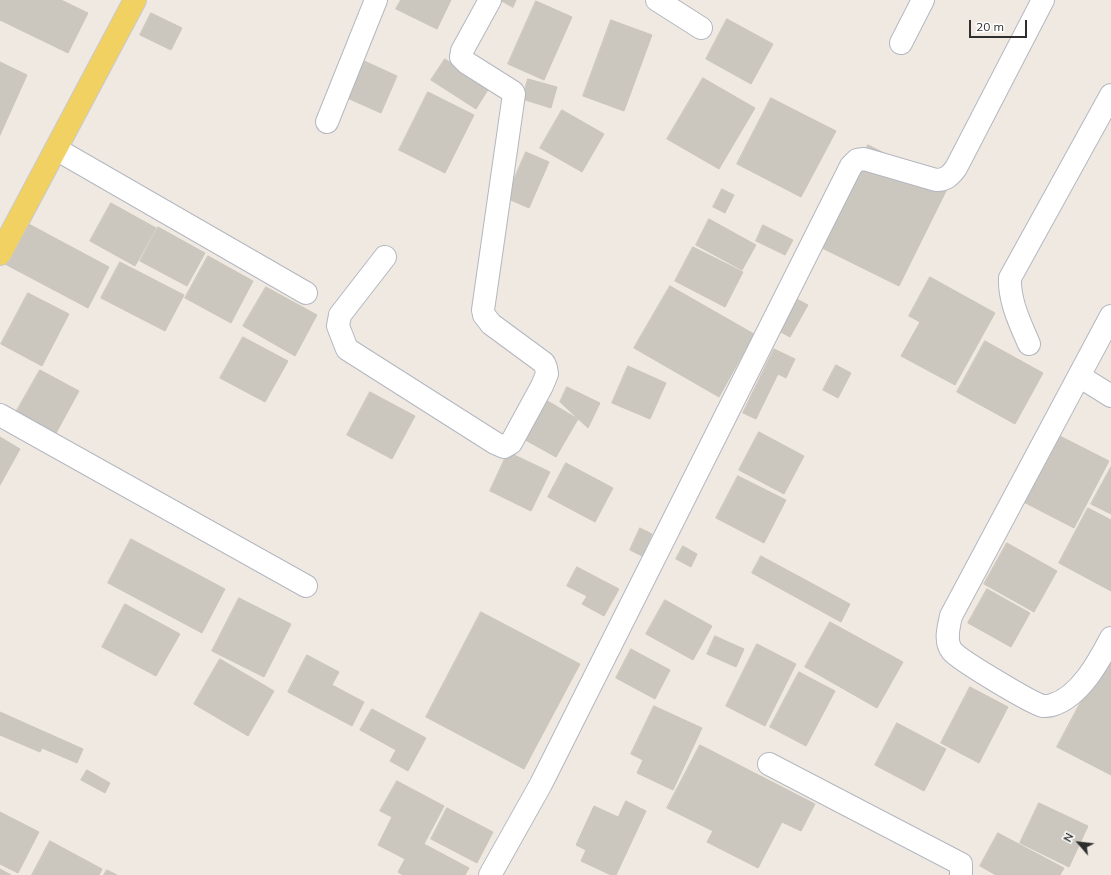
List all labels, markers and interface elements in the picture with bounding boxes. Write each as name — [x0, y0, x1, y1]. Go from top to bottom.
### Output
scale bar — [971, 12, 1029, 38]
text: 20 m — [976, 19, 1004, 34]
north arrow — [1059, 823, 1099, 863]
text: N — [1060, 830, 1077, 844]

